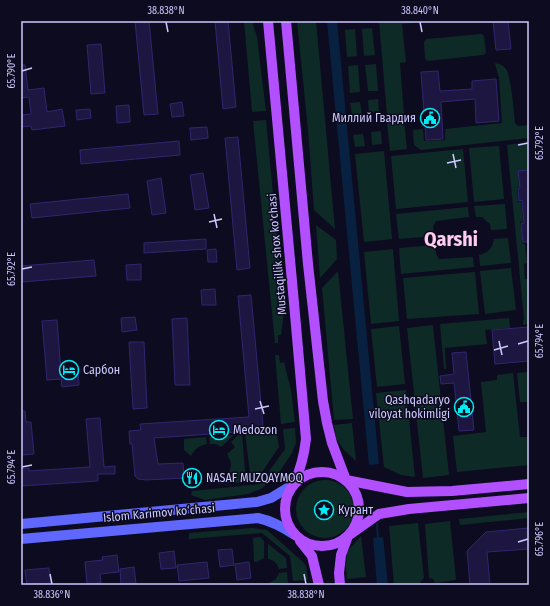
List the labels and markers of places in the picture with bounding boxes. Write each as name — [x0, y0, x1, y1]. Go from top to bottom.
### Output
public building icon: Миллий Гвардия — [419, 107, 441, 129]
place label: Миллий Гвардия — [332, 111, 416, 125]
hotel icon: Сарбон — [58, 359, 80, 381]
place label: Сарбон — [83, 363, 120, 377]
place label: Qashqadaryo viloyat hokimligi — [369, 393, 450, 421]
public building icon: Qashqadaryo viloyat hokimligi — [453, 396, 475, 418]
hotel icon: Medozon — [208, 419, 230, 441]
place label: Medozon — [233, 423, 277, 437]
restaurant icon: NASAF MUZQAYMOQ — [181, 467, 203, 489]
place label: NASAF MUZQAYMOQ — [206, 471, 304, 485]
place icon: Курант — [313, 499, 335, 521]
place label: Курант — [338, 503, 373, 517]

